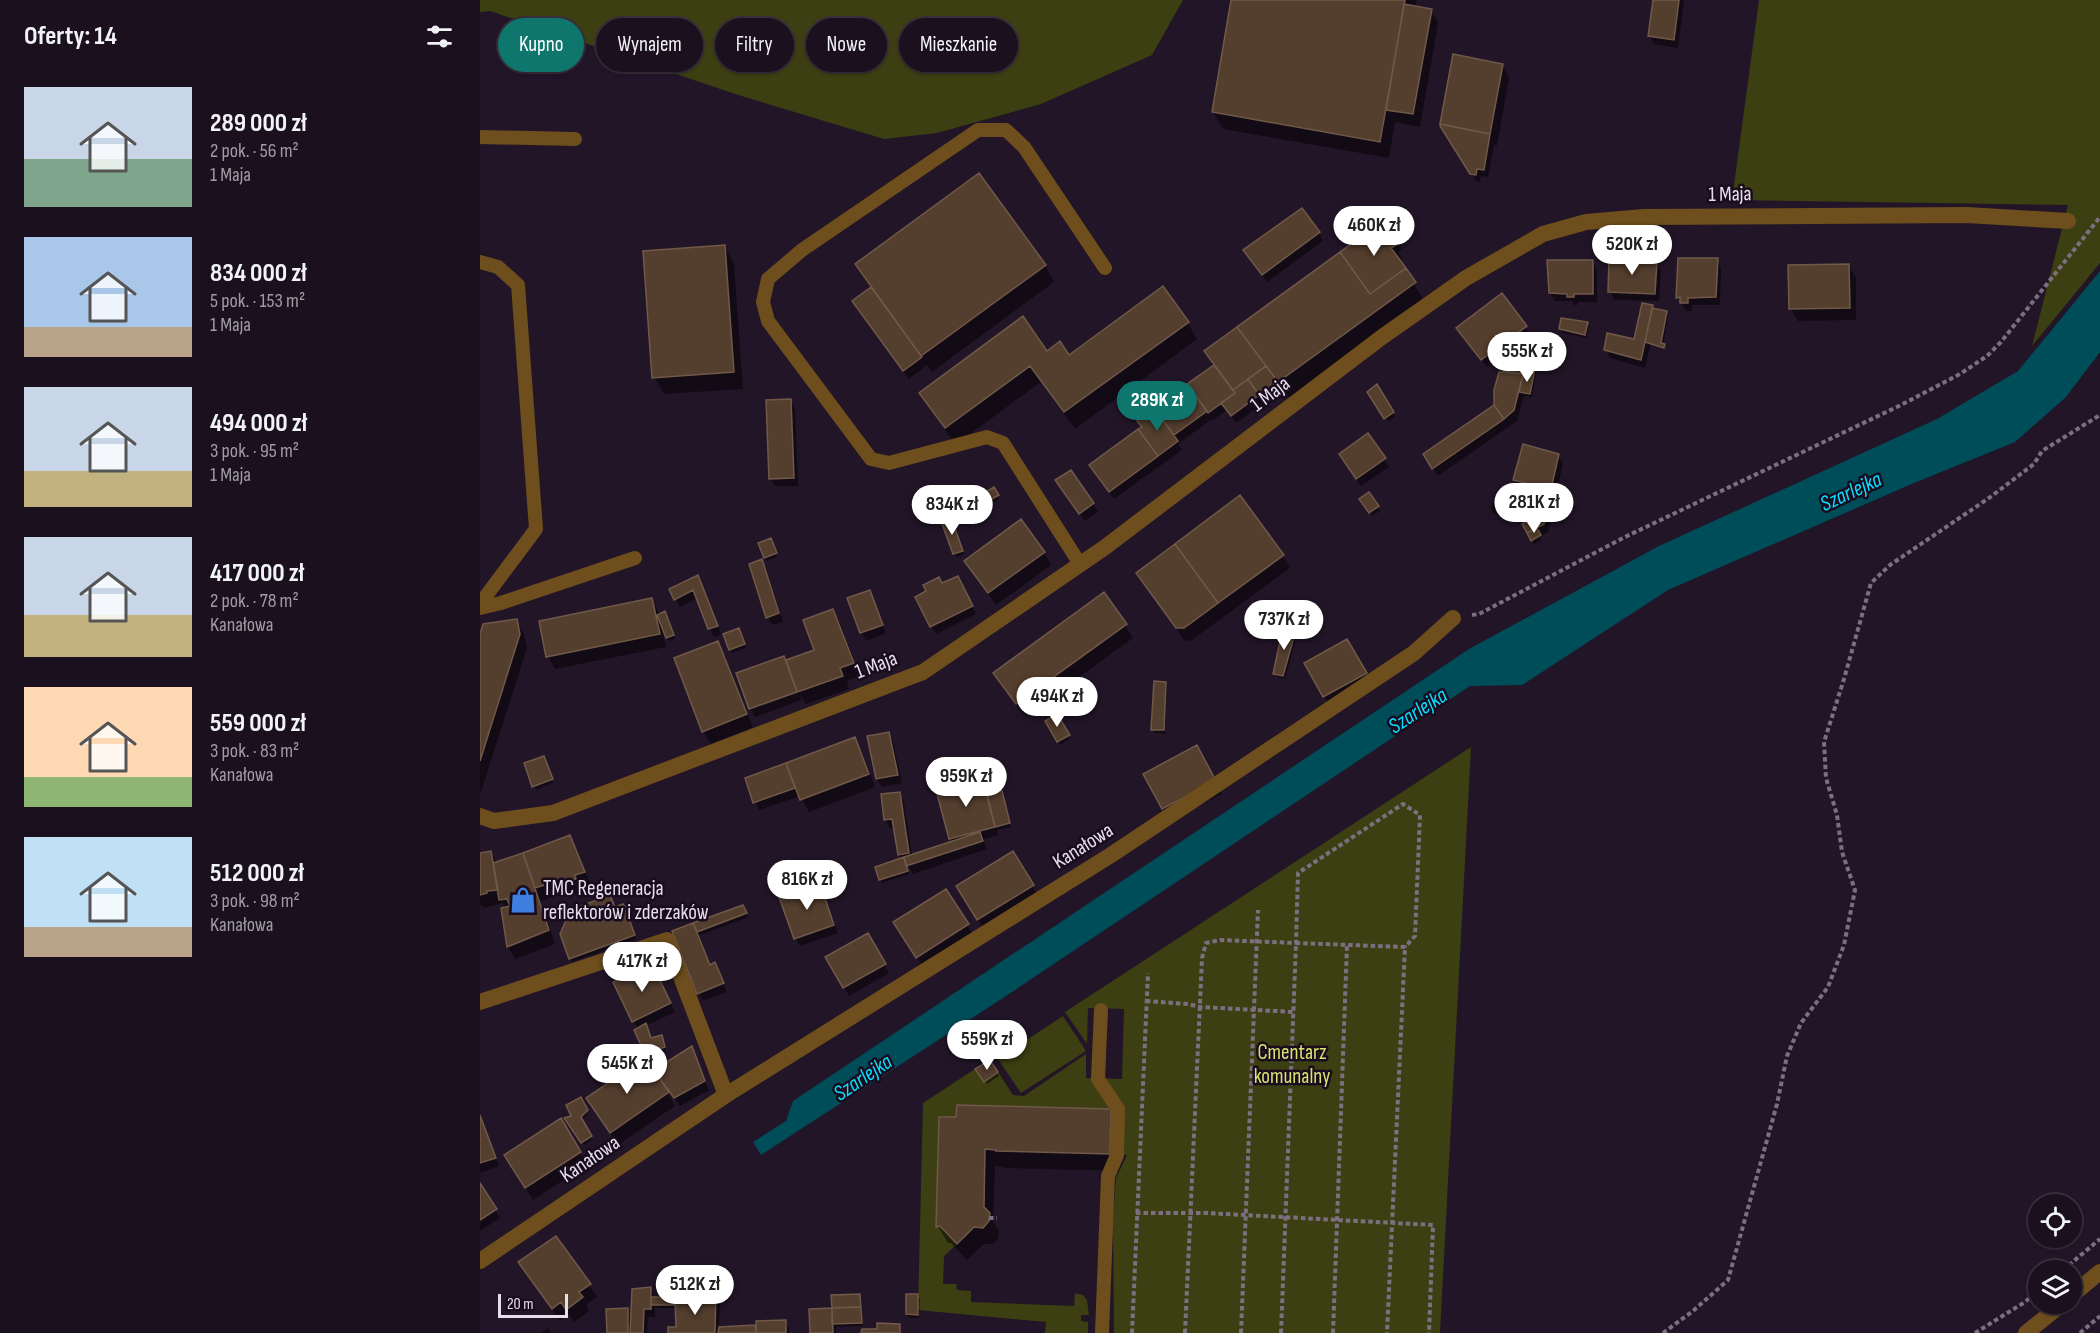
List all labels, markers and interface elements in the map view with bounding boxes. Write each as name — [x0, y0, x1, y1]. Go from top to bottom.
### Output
chip: Kupno — [498, 18, 584, 72]
chip: Wynajem — [596, 18, 703, 72]
chip: Filtry — [715, 18, 794, 72]
chip: Nowe — [806, 18, 887, 72]
chip: Mieszkanie — [899, 18, 1018, 72]
icon: filters — [423, 20, 456, 53]
text: Oferty: 14 — [24, 21, 117, 52]
text: 289 000 zł — [210, 108, 307, 139]
icon: home — [72, 111, 144, 183]
text: 2 pok. · 56 m² — [210, 139, 299, 163]
text: 1 Maja — [210, 163, 251, 187]
street label: 1 Maja — [1708, 181, 1752, 207]
pin: 460K zł — [1319, 206, 1429, 257]
text: 460K zł — [1347, 213, 1401, 237]
pin: 520K zł — [1577, 225, 1687, 276]
text: 520K zł — [1606, 232, 1658, 256]
text: 834 000 zł — [210, 258, 307, 289]
icon: home — [72, 261, 144, 333]
text: 5 pok. · 153 m² — [210, 289, 305, 313]
text: 1 Maja — [210, 313, 251, 337]
pin: 555K zł — [1472, 332, 1582, 383]
text: 555K zł — [1501, 339, 1553, 363]
street label: 1 Maja — [1245, 371, 1295, 417]
pin: 289K zł — [1102, 381, 1212, 432]
text: 289K zł — [1131, 388, 1183, 412]
text: 494 000 zł — [210, 408, 307, 439]
icon: home — [72, 411, 144, 483]
text: 3 pok. · 95 m² — [210, 439, 299, 463]
text: 1 Maja — [210, 463, 251, 487]
water label: Szarlejka — [1816, 466, 1886, 518]
pin: 281K zł — [1479, 483, 1589, 534]
pin: 834K zł — [897, 485, 1007, 536]
text: 281K zł — [1508, 490, 1560, 514]
text: 834K zł — [926, 492, 978, 516]
text: 417 000 zł — [210, 558, 304, 589]
icon: home — [72, 561, 144, 633]
text: 2 pok. · 78 m² — [210, 589, 299, 613]
pin: 737K zł — [1229, 600, 1339, 651]
text: 737K zł — [1258, 607, 1310, 631]
text: Kanałowa — [210, 613, 274, 637]
street label: 1 Maja — [851, 646, 901, 684]
pin: 494K zł — [1002, 677, 1112, 728]
water label: Szarlejka — [1383, 682, 1453, 740]
text: 494K zł — [1031, 684, 1083, 708]
text: 559 000 zł — [210, 708, 306, 739]
icon: home — [72, 711, 144, 783]
text: 3 pok. · 83 m² — [210, 739, 299, 763]
pin: 959K zł — [911, 757, 1021, 808]
text: Kanałowa — [210, 763, 274, 787]
text: 959K zł — [940, 764, 992, 788]
street label: Kanałowa — [1048, 818, 1118, 874]
text: 512 000 zł — [210, 858, 304, 889]
pin: 816K zł — [752, 860, 862, 911]
icon: home — [72, 861, 144, 933]
text: 816K zł — [781, 867, 833, 891]
place label: TMC Regeneracja reflektorów i zderzaków — [543, 876, 709, 925]
shop icon: TMC Regeneracja reflektorów i zderzaków — [508, 885, 538, 915]
text: 3 pok. · 98 m² — [210, 889, 300, 913]
text: Kanałowa — [210, 913, 274, 937]
pin: 417K zł — [587, 942, 697, 993]
text: 417K zł — [617, 949, 667, 973]
pin: 559K zł — [932, 1020, 1042, 1071]
text: 559K zł — [961, 1027, 1013, 1051]
park label: Cmentarz komunalny — [1254, 1040, 1330, 1089]
pin: 545K zł — [572, 1044, 682, 1095]
water label: Szarlejka — [829, 1049, 898, 1107]
text: 545K zł — [601, 1051, 653, 1075]
street label: Kanałowa — [555, 1130, 625, 1188]
map controls — [2028, 1194, 2082, 1314]
button: locate — [2028, 1194, 2082, 1248]
button: layers — [2028, 1260, 2082, 1314]
pin: 512K zł — [640, 1265, 750, 1316]
text: 512K zł — [670, 1272, 720, 1296]
scale bar — [498, 1291, 568, 1318]
text: 20 m — [507, 1295, 534, 1314]

